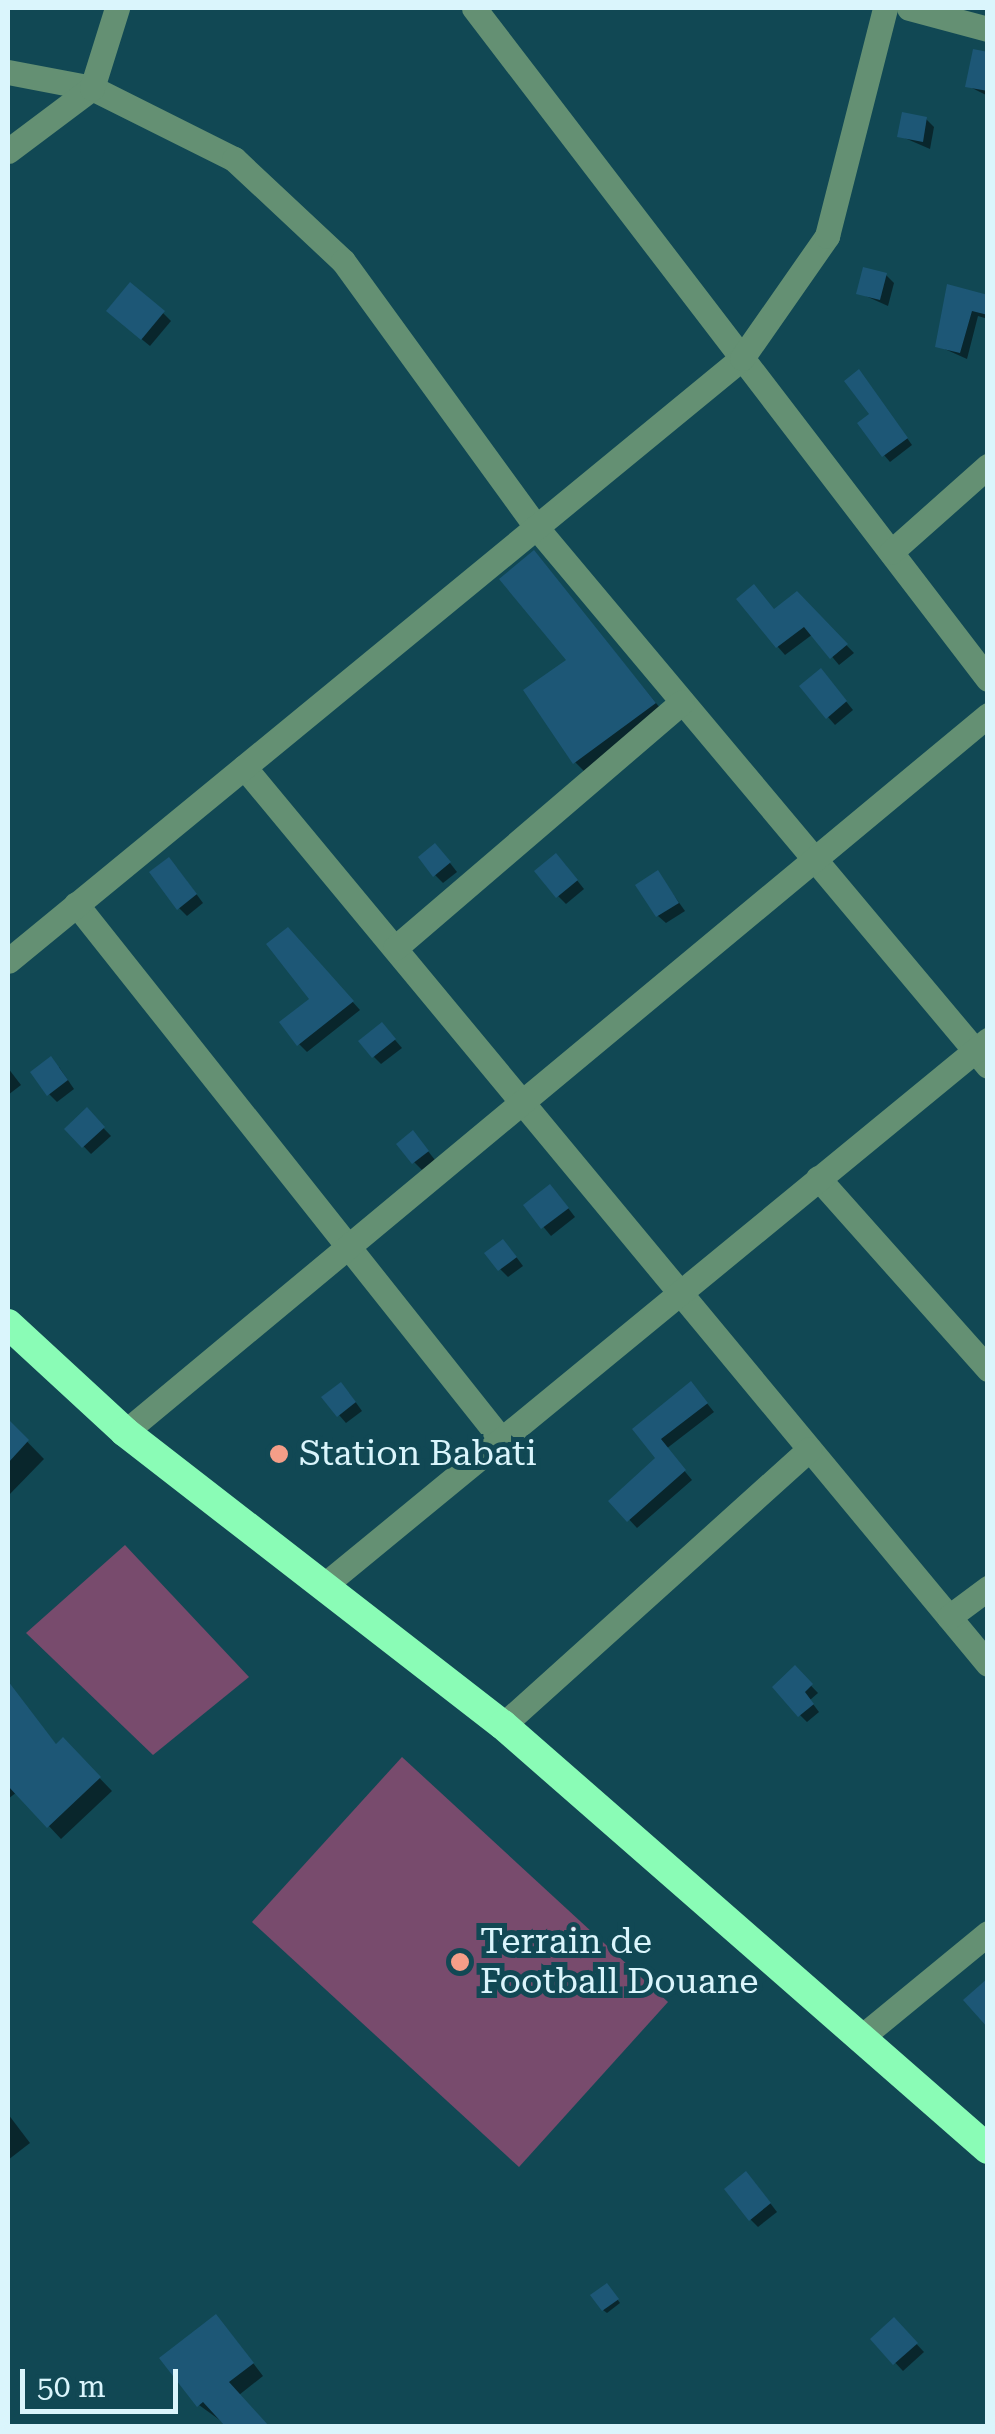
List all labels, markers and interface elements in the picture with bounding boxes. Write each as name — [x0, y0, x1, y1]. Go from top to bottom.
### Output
place label: Station Babati — [299, 1433, 537, 1475]
marker: Station Babati — [268, 1443, 290, 1465]
place label: Terrain de Football Douane — [480, 1921, 758, 2003]
marker: Terrain de Football Douane — [449, 1951, 471, 1973]
scale bar — [25, 2349, 182, 2411]
text: 50 m — [37, 2369, 106, 2404]

